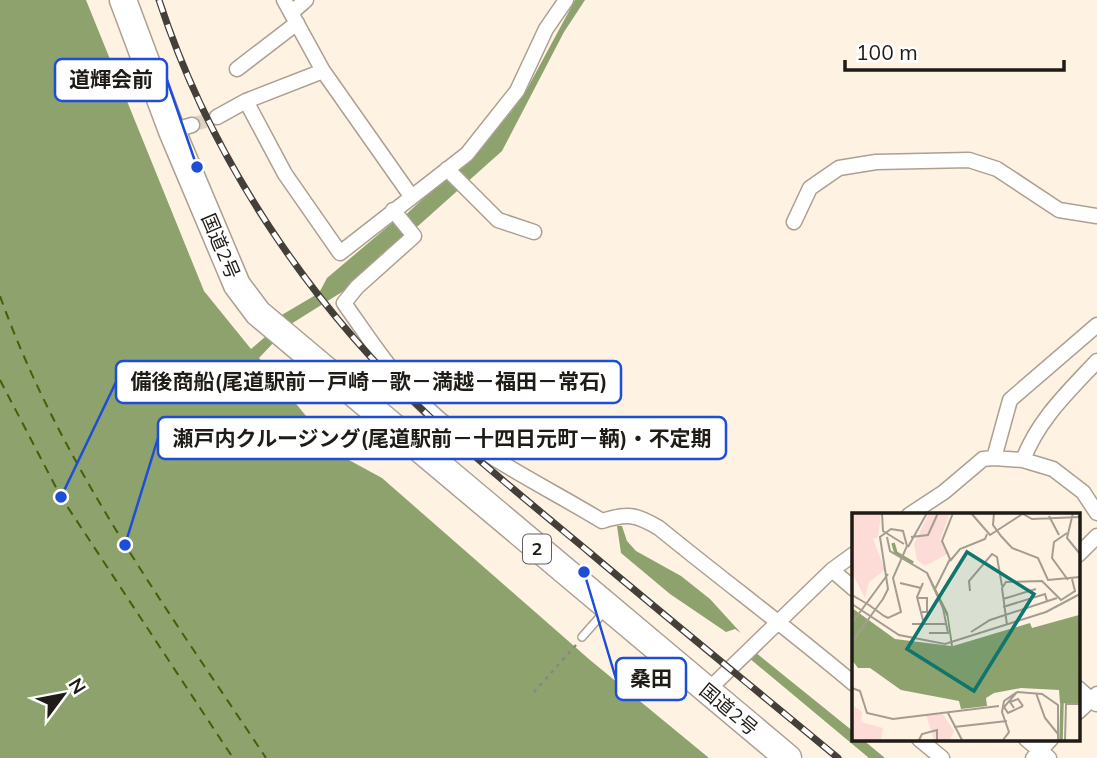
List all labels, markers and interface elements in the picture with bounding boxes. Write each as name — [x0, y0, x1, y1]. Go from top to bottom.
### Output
scale bar — [845, 28, 1064, 72]
text: 100 m — [856, 39, 918, 65]
callout: 道輝会前 — [55, 59, 167, 101]
text: 道輝会前 — [69, 66, 153, 92]
street label: 国道2号 — [197, 210, 245, 282]
callout: 備後商船(尾道駅前－戸崎－歌－満越－福田－常石) — [116, 361, 621, 403]
text: 備後商船(尾道駅前－戸崎－歌－満越－福田－常石) — [131, 368, 607, 394]
callout: 瀬戸内クルージング(尾道駅前－十四日元町－鞆)・不定期 — [158, 417, 726, 459]
text: 瀬戸内クルージング(尾道駅前－十四日元町－鞆)・不定期 — [173, 425, 711, 451]
inset map — [852, 513, 1080, 740]
road number: 2 — [523, 534, 551, 564]
callout: 桑田 — [616, 658, 686, 700]
north arrow — [28, 660, 98, 730]
text: 桑田 — [630, 665, 672, 691]
text: N — [63, 674, 91, 698]
street label: 国道2号 — [695, 678, 763, 740]

